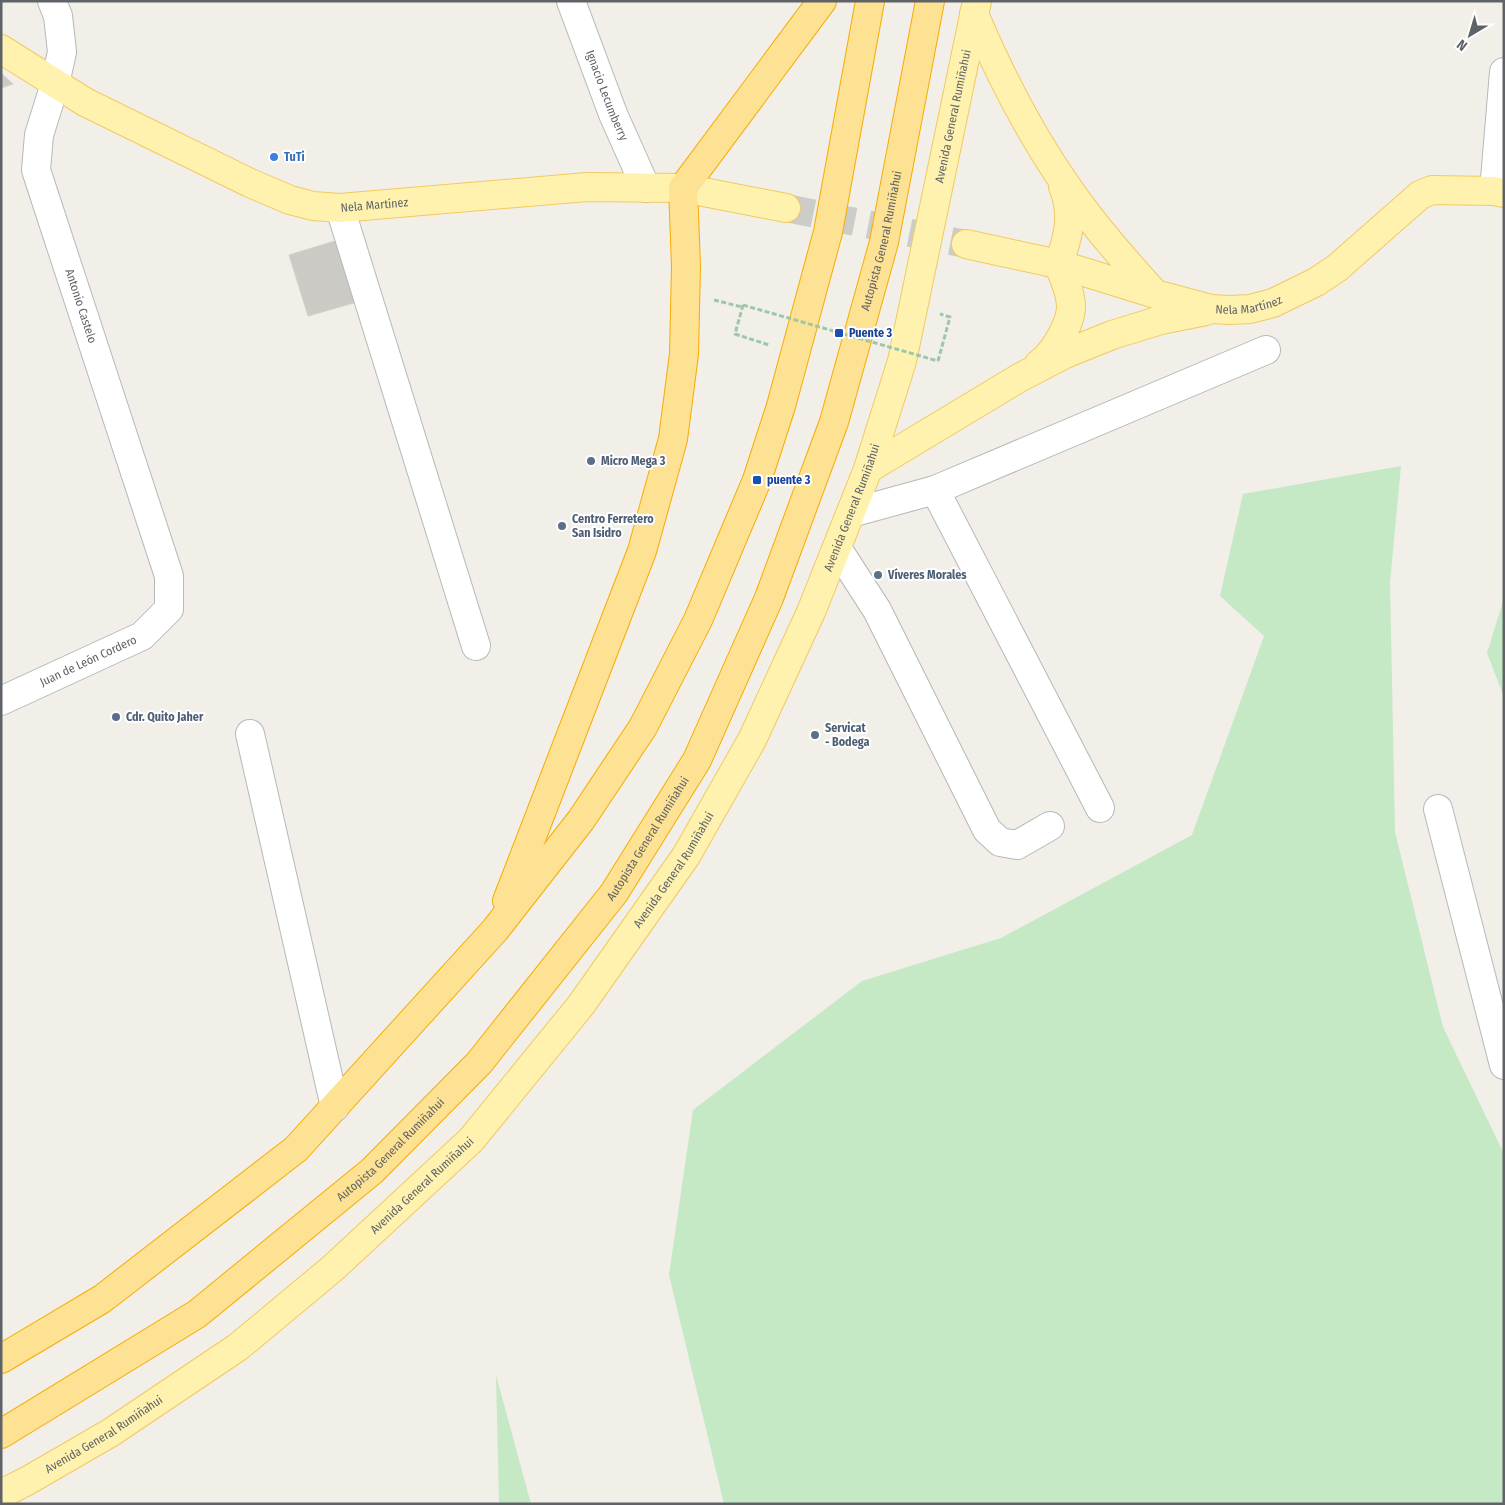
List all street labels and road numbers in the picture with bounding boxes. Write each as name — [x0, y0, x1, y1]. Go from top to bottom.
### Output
street label: Ignacio Lecumberry — [583, 48, 631, 143]
street label: Avenida General Rumiñahui — [932, 48, 974, 184]
street label: Autopista General Rumiñahui — [858, 170, 904, 312]
street label: Nela Martínez — [340, 195, 409, 215]
street label: Antonio Castelo — [62, 267, 100, 345]
street label: Nela Martínez — [1215, 293, 1285, 317]
street label: Avenida General Rumiñahui — [821, 442, 883, 573]
street label: Juan de León Cordero — [38, 633, 139, 689]
street label: Autopista General Rumiñahui — [604, 774, 692, 903]
street label: Avenida General Rumiñahui — [631, 810, 717, 931]
street label: Autopista General Rumiñahui — [334, 1095, 447, 1204]
street label: Avenida General Rumiñahui — [367, 1134, 476, 1237]
street label: Avenida General Rumiñahui — [43, 1393, 165, 1476]

